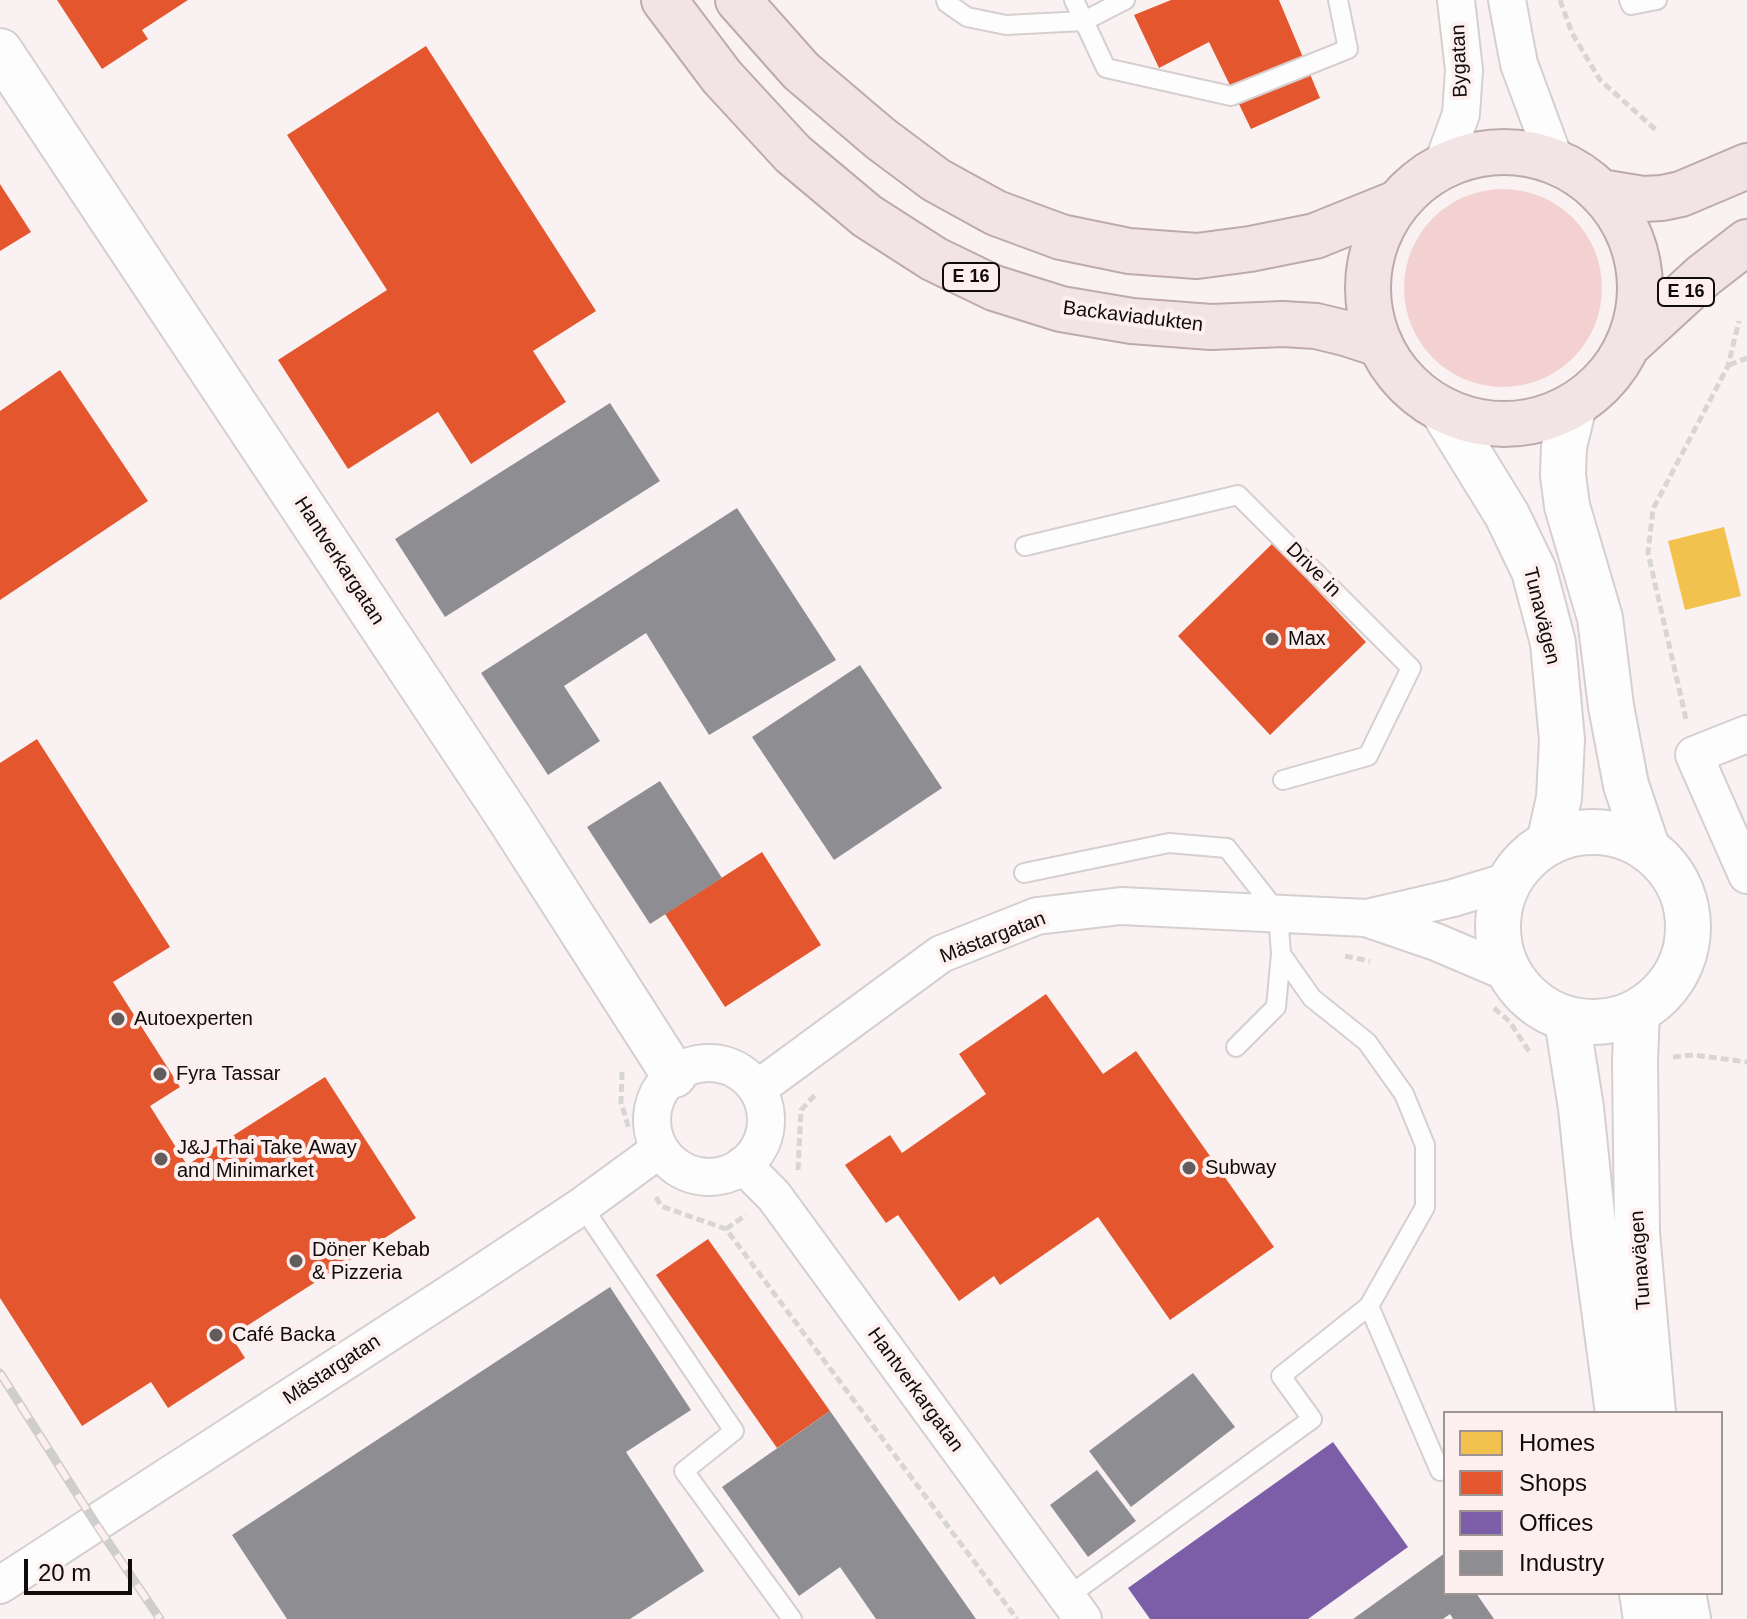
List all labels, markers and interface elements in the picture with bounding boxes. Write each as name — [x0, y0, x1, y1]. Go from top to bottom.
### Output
street label: Bygatan — [1447, 24, 1473, 98]
road number: E 16 — [943, 263, 999, 291]
road number: E 16 — [1658, 278, 1714, 306]
street label: Backaviadukten — [1061, 296, 1205, 338]
street label: Hantverkargatan — [289, 492, 389, 630]
street label: Drive in — [1281, 538, 1345, 602]
street label: Tunavägen — [1517, 565, 1565, 667]
place label: Max — [1288, 627, 1326, 651]
marker: Max — [1263, 630, 1281, 648]
street label: Mästargatan — [937, 907, 1049, 969]
place label: Autoexperten — [134, 1007, 253, 1031]
marker: Autoexperten — [109, 1010, 127, 1028]
place label: Fyra Tassar — [176, 1062, 280, 1086]
marker: Fyra Tassar — [151, 1065, 169, 1083]
place label: J&J Thai Take Away and Minimarket — [177, 1136, 357, 1183]
marker: J&J Thai Take Away and Minimarket — [152, 1150, 170, 1168]
place label: Subway — [1205, 1156, 1276, 1180]
marker: Subway — [1180, 1159, 1198, 1177]
street label: Tunavägen — [1626, 1210, 1656, 1310]
place label: Döner Kebab & Pizzeria — [312, 1238, 430, 1285]
marker: Döner Kebab & Pizzeria — [287, 1252, 305, 1270]
place label: Café Backa — [232, 1323, 335, 1347]
street label: Hantverkargatan — [862, 1323, 968, 1457]
marker: Café Backa — [207, 1326, 225, 1344]
street label: Mästargatan — [279, 1330, 385, 1410]
legend — [1443, 1411, 1723, 1595]
text: Homes — [1519, 1429, 1595, 1456]
text: Shops — [1519, 1469, 1587, 1496]
text: Offices — [1519, 1509, 1593, 1536]
scale bar — [28, 1543, 136, 1593]
text: Industry — [1519, 1549, 1604, 1576]
text: 20 m — [38, 1559, 91, 1586]

